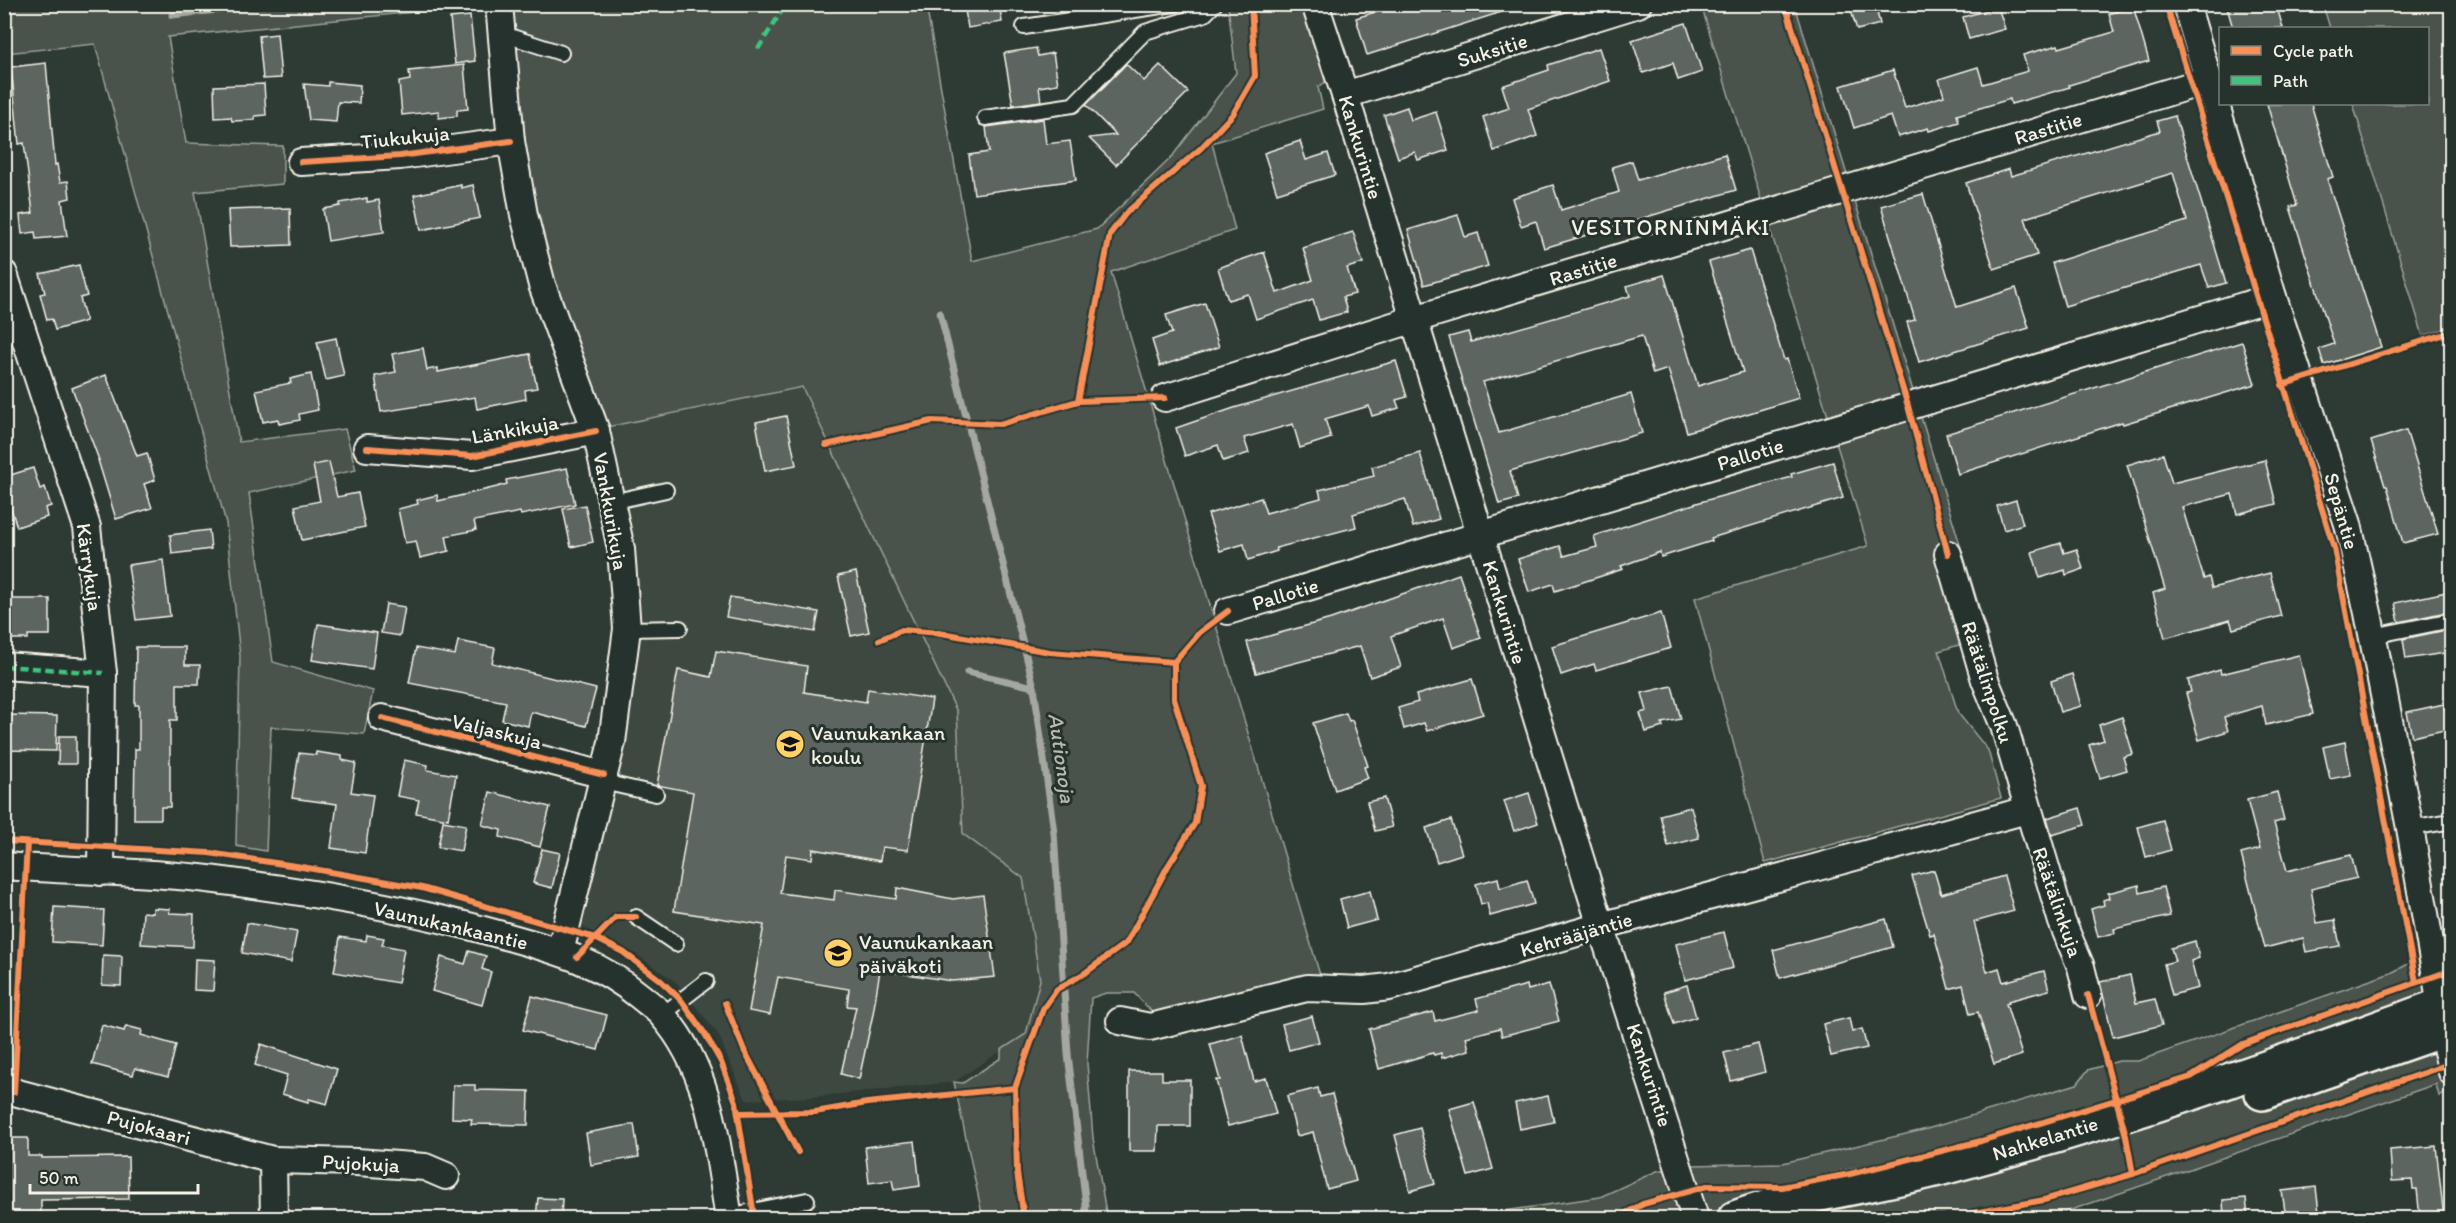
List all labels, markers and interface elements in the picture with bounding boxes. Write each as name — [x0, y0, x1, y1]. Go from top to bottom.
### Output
street label: Suksitie — [1454, 27, 1530, 73]
legend — [2219, 27, 2429, 105]
text: Cycle path — [2273, 40, 2354, 62]
text: Path — [2273, 70, 2308, 92]
street label: Kankurintie — [1333, 92, 1389, 202]
street label: Rastitie — [2011, 106, 2085, 150]
street label: Tiukukuja — [359, 120, 451, 154]
district label: VESITORNINMÄKI — [1571, 214, 1771, 241]
street label: Rastitie — [1546, 247, 1620, 291]
street label: Länkikuja — [470, 409, 561, 449]
street label: Pallotie — [1714, 432, 1786, 476]
street label: Vankkurikuja — [588, 450, 634, 572]
street label: Sepäntie — [2319, 470, 2365, 552]
street label: Kärrykuja — [71, 521, 109, 613]
street label: Kankurintie — [1477, 557, 1533, 667]
street label: Pallotie — [1249, 572, 1321, 616]
street label: Räätälinpolku — [1957, 618, 2020, 746]
street label: Valjaskuja — [449, 708, 545, 754]
water label: Autionoja — [1042, 711, 1082, 806]
place label: Vaunukankaan koulu — [811, 720, 945, 769]
school or university icon: Vaunukankaan koulu — [774, 728, 806, 760]
street label: Räätälinkuja — [2027, 844, 2089, 960]
street label: Vaunukankaantie — [371, 895, 531, 955]
street label: Kehrääjäntie — [1517, 906, 1635, 962]
place label: Vaunukankaan päiväkoti — [859, 929, 993, 978]
school or university icon: Vaunukankaan päiväkoti — [822, 937, 854, 969]
street label: Kankurintie — [1622, 1020, 1678, 1130]
street label: Pujokaari — [104, 1104, 194, 1150]
street label: Nahkelantie — [1989, 1110, 2101, 1166]
street label: Pujokuja — [321, 1148, 401, 1178]
scale bar — [30, 1157, 198, 1195]
text: 50 m — [39, 1167, 79, 1189]

